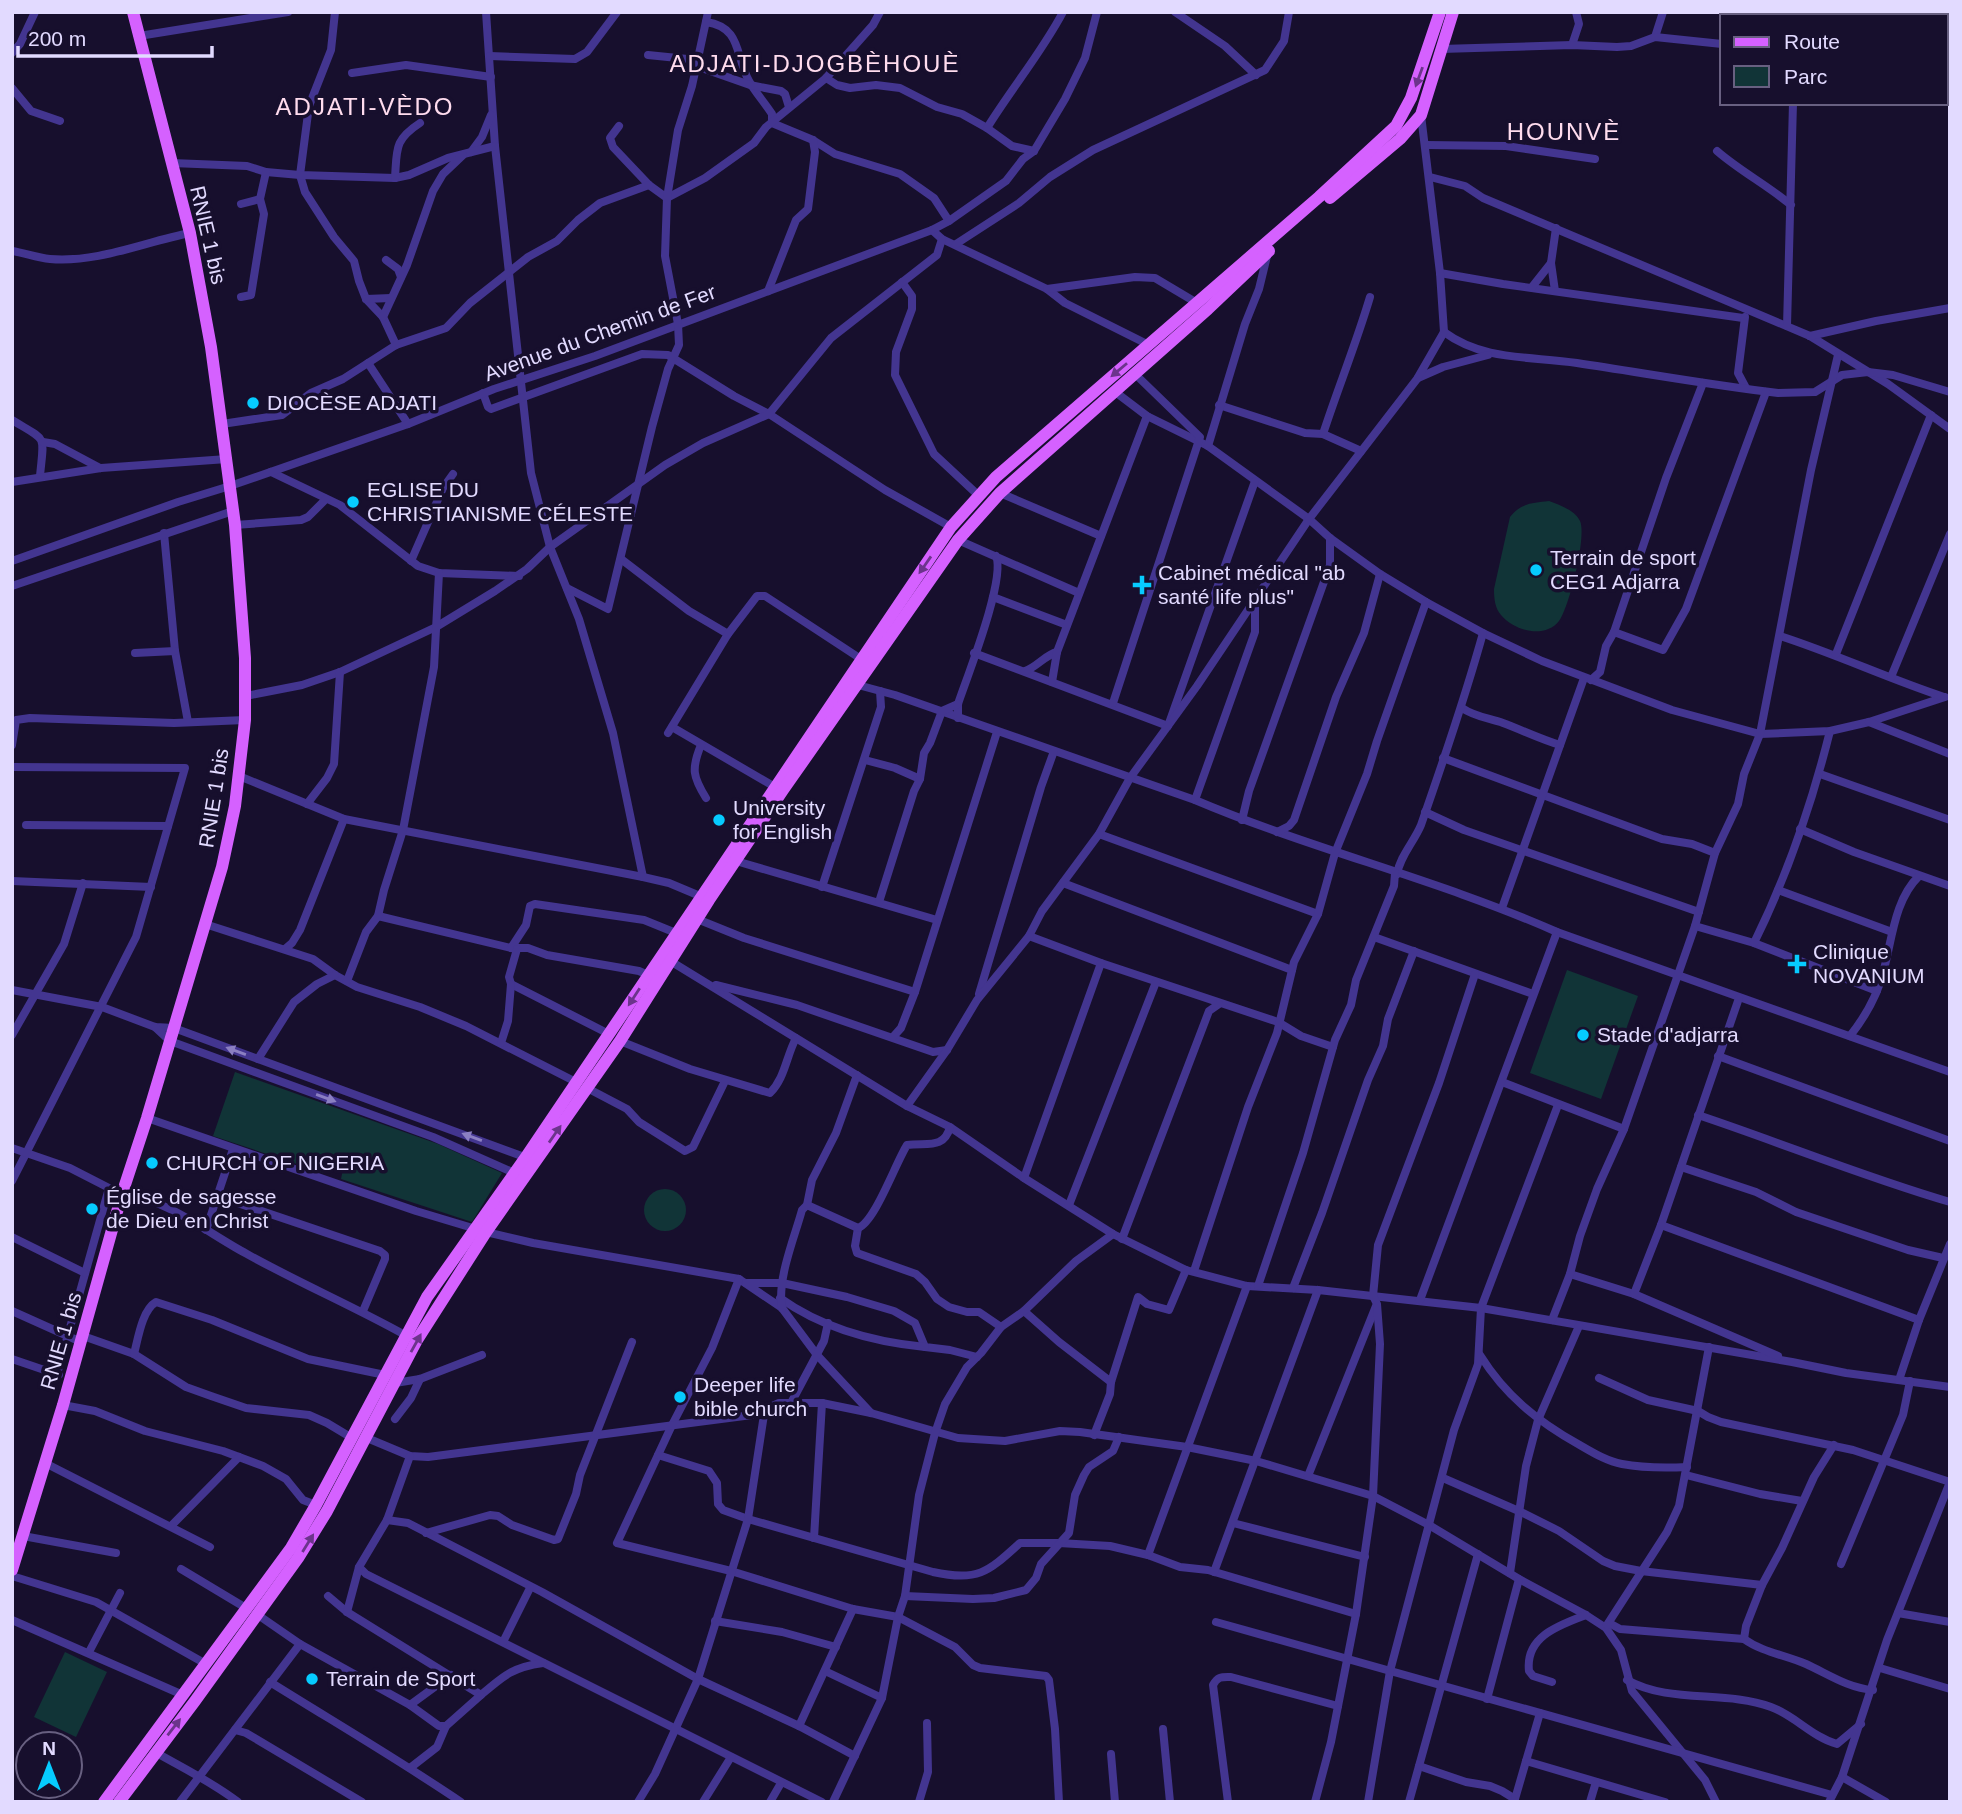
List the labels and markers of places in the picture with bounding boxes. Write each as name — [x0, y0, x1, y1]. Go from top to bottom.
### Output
place label: DIOCÈSE ADJATI — [267, 391, 437, 414]
marker: DIOCÈSE ADJATI — [245, 395, 261, 411]
place label: EGLISE DU CHRISTIANISME CÉLESTE — [367, 478, 633, 525]
marker: EGLISE DU CHRISTIANISME CÉLESTE — [345, 494, 361, 510]
place label: Terrain de sport CEG1 Adjarra — [1550, 546, 1696, 593]
place label: Cabinet médical "ab santé life plus" — [1158, 561, 1345, 608]
marker: Terrain de sport CEG1 Adjarra — [1528, 562, 1544, 578]
marker: Cabinet médical "ab santé life plus" — [1132, 575, 1152, 595]
place label: University for English — [733, 796, 832, 843]
marker: University for English — [711, 812, 727, 828]
place label: Clinique NOVANIUM — [1813, 940, 1925, 987]
marker: Clinique NOVANIUM — [1787, 954, 1807, 974]
place label: Stade d'adjarra — [1597, 1023, 1739, 1046]
marker: Stade d'adjarra — [1575, 1027, 1591, 1043]
place label: CHURCH OF NIGERIA — [166, 1151, 384, 1174]
marker: CHURCH OF NIGERIA — [144, 1155, 160, 1171]
place label: Église de sagesse de Dieu en Christ — [106, 1185, 276, 1232]
marker: Église de sagesse de Dieu en Christ — [84, 1201, 100, 1217]
place label: Deeper life bible church — [694, 1373, 807, 1420]
marker: Deeper life bible church — [672, 1389, 688, 1405]
place label: Terrain de Sport — [326, 1667, 476, 1690]
marker: Terrain de Sport — [304, 1671, 320, 1687]

